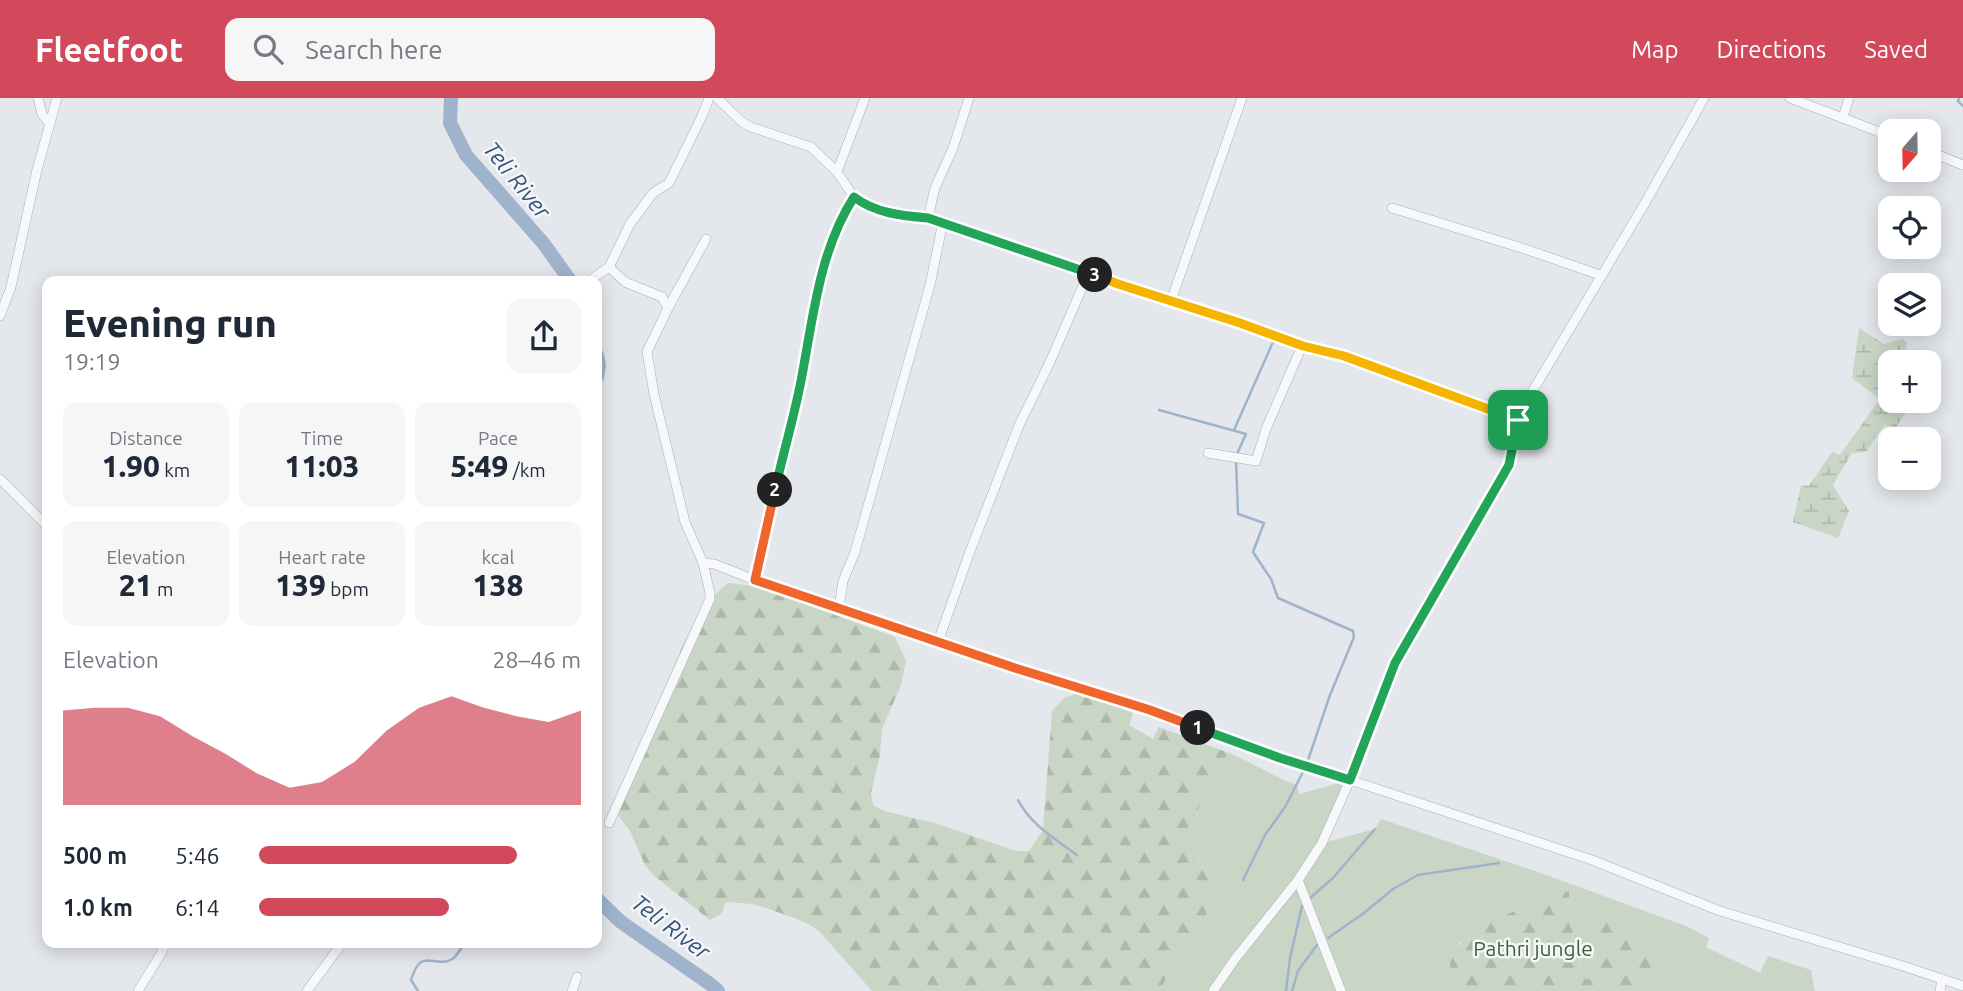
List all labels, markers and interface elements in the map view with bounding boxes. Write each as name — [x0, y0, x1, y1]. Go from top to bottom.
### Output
search box — [225, 18, 715, 81]
icon: search — [249, 30, 287, 68]
text: Fleetfoot — [35, 31, 183, 68]
text: Search here — [305, 35, 443, 64]
text: Map — [1631, 36, 1678, 63]
text: Directions — [1716, 36, 1826, 63]
text: Saved — [1864, 36, 1928, 63]
north arrow — [1878, 119, 1941, 182]
map controls — [1878, 119, 1941, 490]
water label: Teli River — [479, 136, 557, 224]
button: locate — [1878, 196, 1941, 259]
pin: 3 — [1078, 258, 1112, 292]
text: 3 — [1089, 263, 1100, 285]
button: layers — [1878, 273, 1941, 336]
button: share — [507, 299, 581, 373]
text: Evening run — [63, 302, 277, 344]
text: 19:19 — [63, 349, 121, 374]
button: + — [1878, 350, 1941, 413]
pin — [1488, 390, 1548, 450]
icon: arrive — [1499, 401, 1537, 439]
text: Distance — [109, 427, 183, 449]
text: Time — [301, 427, 343, 449]
text: Pace — [478, 427, 518, 449]
button: − — [1878, 427, 1941, 490]
text: 1.90 — [102, 449, 160, 483]
text: 11:03 — [284, 449, 360, 483]
text: 5:49 — [450, 449, 508, 483]
text: km — [160, 459, 190, 481]
text: /km — [508, 459, 546, 481]
pin: 2 — [758, 472, 792, 508]
text: 2 — [769, 478, 780, 500]
text: Elevation — [106, 546, 186, 568]
text: Heart rate — [278, 546, 366, 568]
text: kcal — [482, 546, 514, 568]
text: 21 — [119, 568, 153, 602]
text: 139 — [275, 568, 326, 602]
text: 138 — [473, 568, 523, 602]
text: m — [153, 578, 173, 600]
text: bpm — [326, 578, 369, 600]
text: Elevation — [63, 647, 159, 672]
text: 28–46 m — [493, 647, 581, 672]
pin: 1 — [1180, 710, 1216, 746]
text: 1 — [1192, 716, 1203, 738]
text: 500 m — [63, 843, 127, 868]
text: 5:46 — [175, 843, 220, 868]
water label: Teli River — [627, 889, 716, 965]
text: 1.0 km — [63, 895, 133, 920]
text: 6:14 — [175, 895, 220, 920]
park label: Pathri jungle — [1473, 936, 1593, 960]

